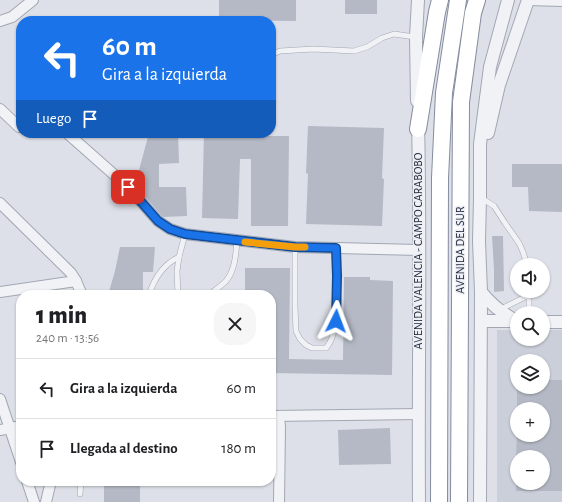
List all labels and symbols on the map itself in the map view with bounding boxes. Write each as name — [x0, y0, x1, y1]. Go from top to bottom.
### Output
street label: AVENIDA VALENCIA - CAMPO CARABOBO — [412, 152, 424, 349]
pin — [111, 170, 145, 204]
street label: AVENIDA DEL SUR — [454, 206, 466, 294]
position arrow — [315, 300, 357, 342]

